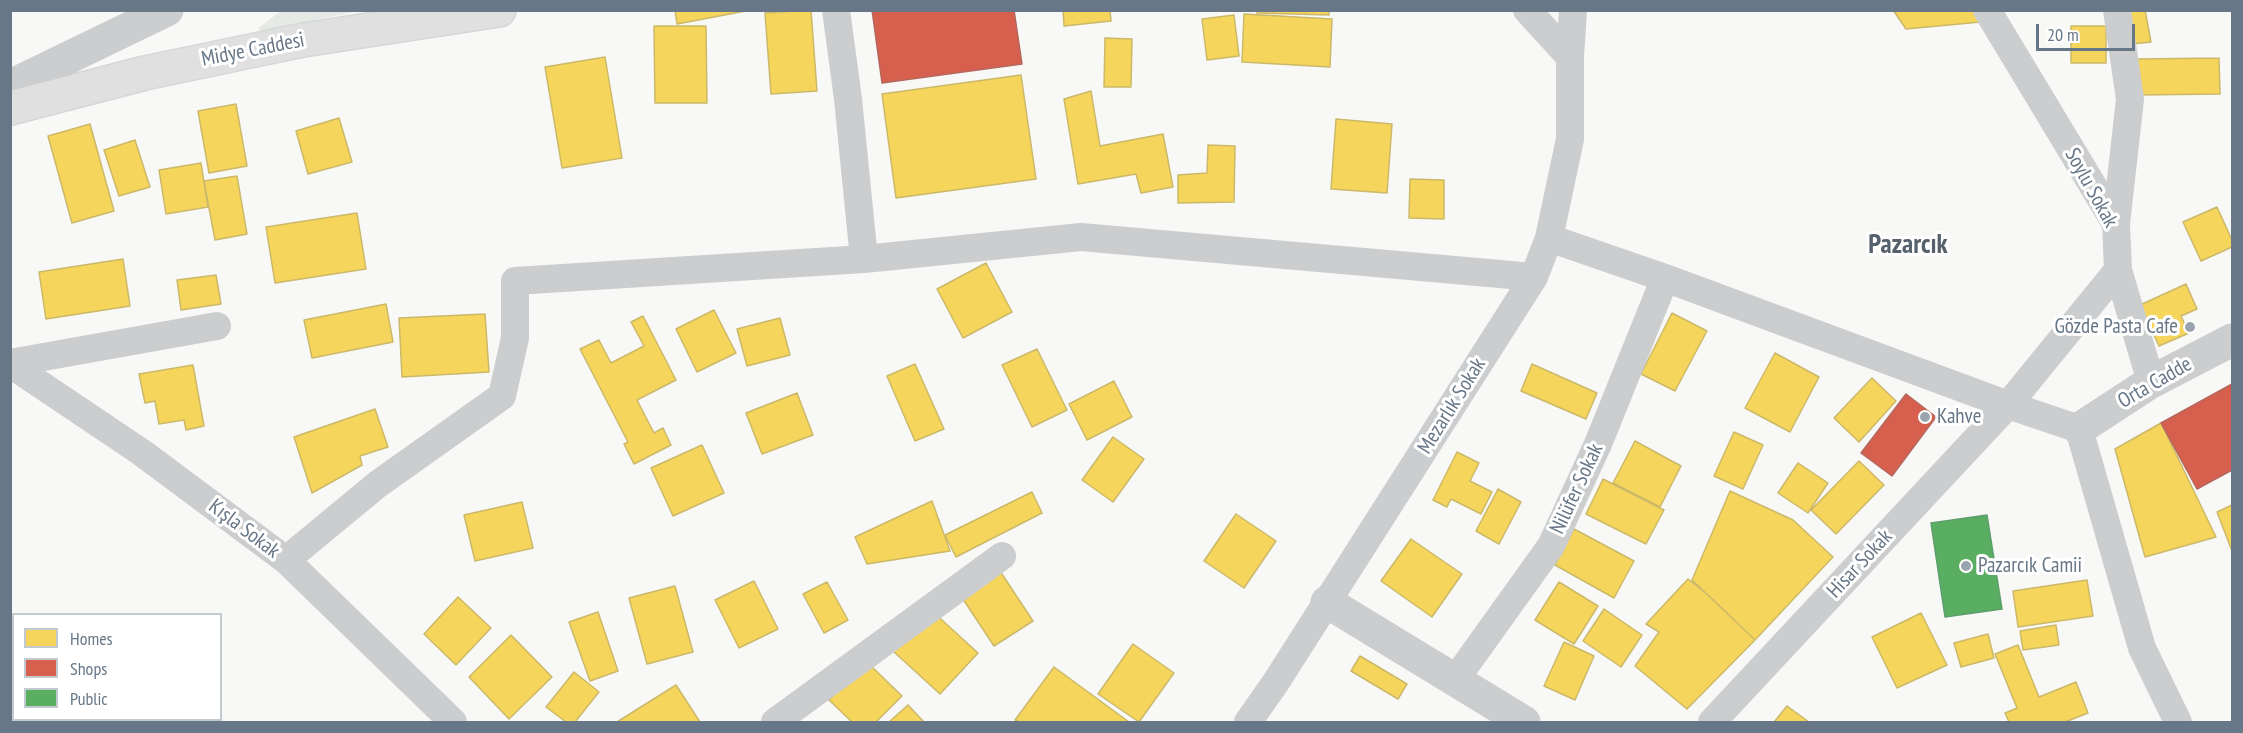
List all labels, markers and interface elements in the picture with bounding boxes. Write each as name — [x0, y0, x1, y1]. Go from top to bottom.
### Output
scale bar — [2039, 12, 2138, 50]
text: 20 m — [2047, 23, 2079, 46]
street label: Midye Caddesi — [199, 28, 307, 72]
street label: Soylu Sokak — [2059, 144, 2123, 232]
district label: Pazarcık — [1868, 229, 1948, 261]
place label: Gözde Pasta Cafe — [2054, 314, 2178, 340]
marker: Gözde Pasta Cafe — [2183, 320, 2197, 334]
street label: Orta Cadde — [2114, 352, 2196, 414]
street label: Mezarlık Sokak — [1413, 353, 1491, 459]
place label: Kahve — [1937, 404, 1981, 430]
marker: Kahve — [1918, 410, 1932, 424]
street label: Nilüfer Sokak — [1545, 440, 1609, 538]
street label: Kışla Sokak — [203, 494, 285, 564]
street label: Hisar Sokak — [1822, 525, 1898, 603]
place label: Pazarcık Camii — [1978, 553, 2082, 579]
marker: Pazarcık Camii — [1959, 559, 1973, 573]
legend — [12, 613, 222, 721]
text: Homes — [70, 627, 113, 650]
text: Shops — [70, 657, 107, 680]
text: Public — [70, 687, 108, 710]

